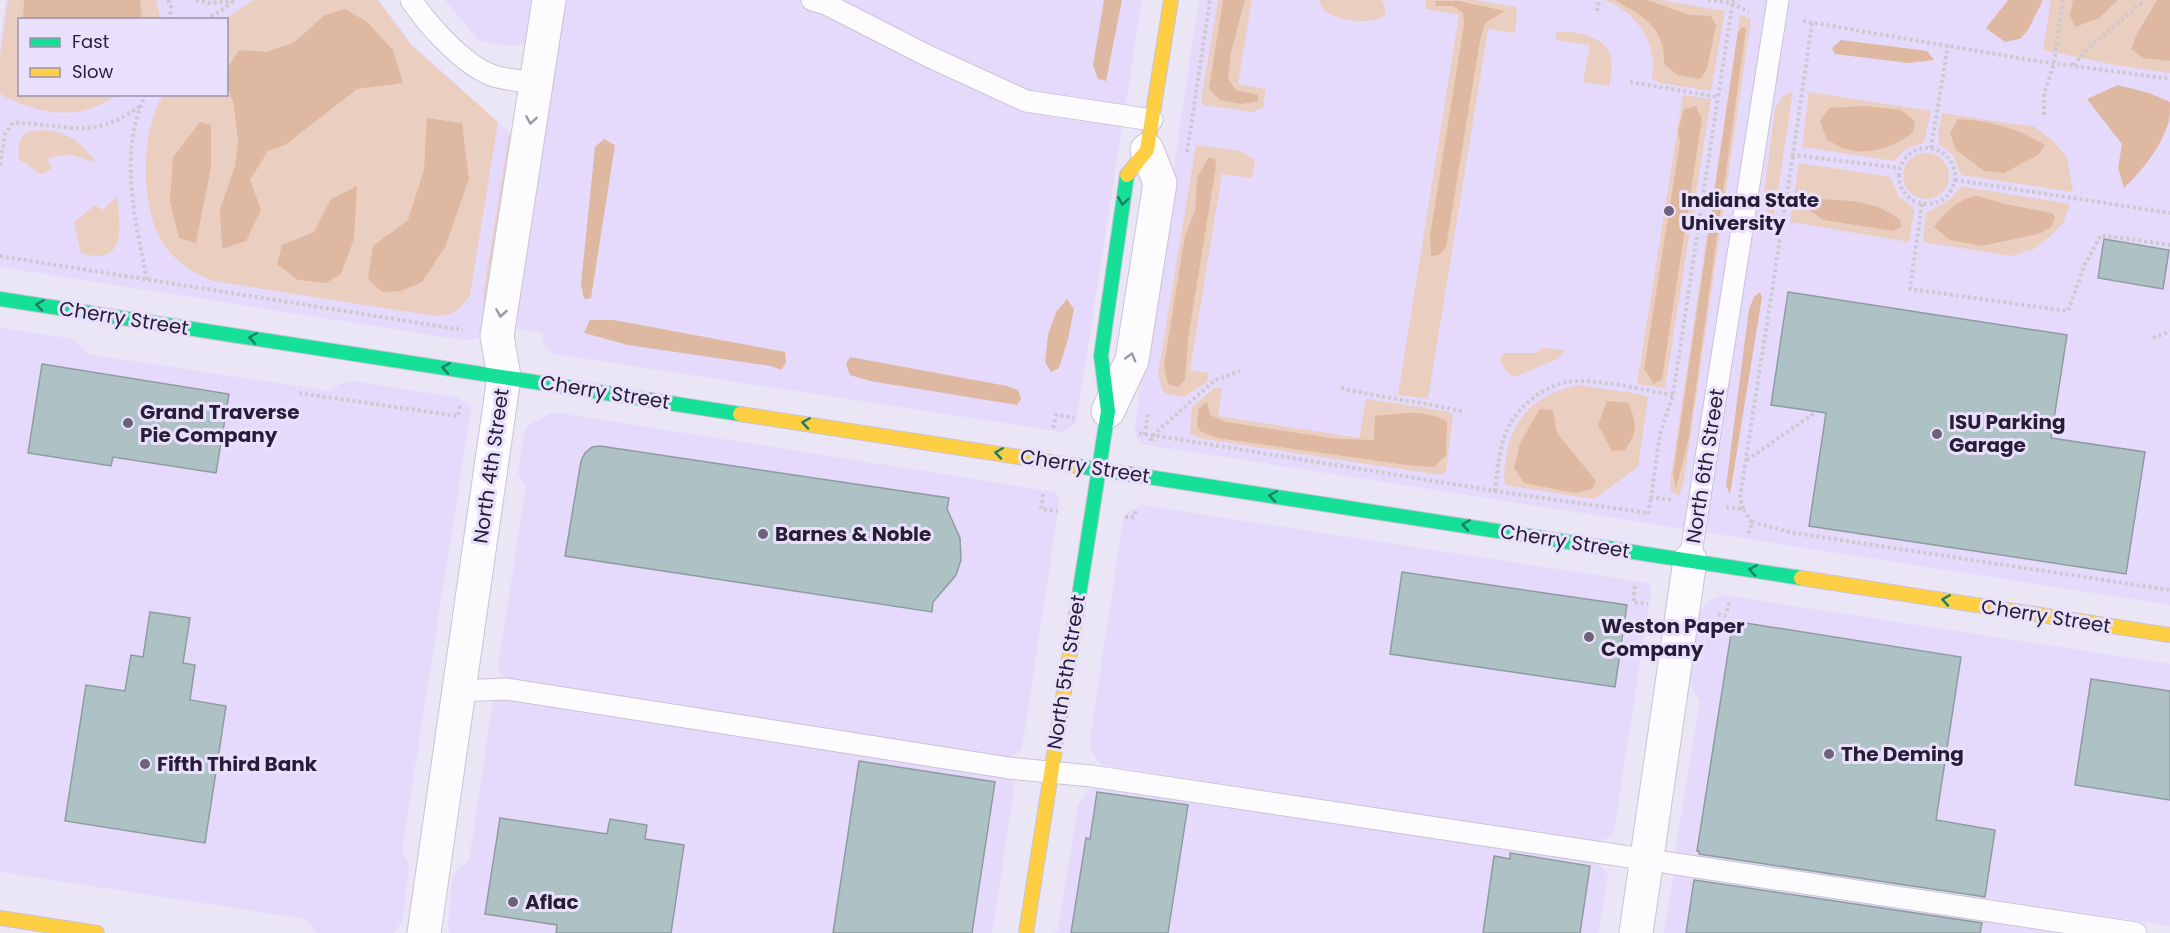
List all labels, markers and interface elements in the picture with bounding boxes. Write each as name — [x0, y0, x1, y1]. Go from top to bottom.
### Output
legend — [18, 18, 228, 96]
text: Fast — [72, 29, 109, 54]
text: Slow — [72, 59, 114, 84]
one-way arrow — [525, 115, 537, 125]
place label: Indiana State University — [1681, 186, 1819, 237]
one-way arrow — [1117, 196, 1129, 206]
marker: Indiana State University — [1662, 204, 1676, 218]
street label: Cherry Street — [57, 294, 191, 342]
one-way arrow — [35, 300, 44, 312]
one-way arrow — [495, 307, 508, 317]
one-way arrow — [248, 333, 258, 345]
one-way arrow — [1124, 352, 1137, 362]
one-way arrow — [441, 362, 451, 375]
street label: Cherry Street — [538, 368, 672, 416]
street label: North 4th Street — [466, 387, 516, 545]
street label: North 6th Street — [1679, 387, 1731, 545]
place label: Grand Traverse Pie Company — [140, 398, 300, 449]
place label: ISU Parking Garage — [1949, 408, 2065, 459]
marker: Grand Traverse Pie Company — [121, 416, 135, 430]
one-way arrow — [802, 417, 811, 429]
marker: ISU Parking Garage — [1930, 427, 1944, 441]
street label: Cherry Street — [1018, 442, 1152, 490]
one-way arrow — [994, 447, 1004, 459]
one-way arrow — [1269, 490, 1278, 502]
street label: Cherry Street — [1498, 517, 1632, 565]
place label: Barnes & Noble — [775, 520, 931, 548]
one-way arrow — [1462, 520, 1471, 532]
marker: Barnes & Noble — [756, 527, 770, 541]
one-way arrow — [1749, 565, 1758, 577]
street label: Cherry Street — [1979, 592, 2113, 640]
street label: North 5th Street — [1040, 593, 1092, 751]
one-way arrow — [1942, 595, 1951, 607]
place label: Weston Paper Company — [1601, 612, 1745, 663]
marker: Weston Paper Company — [1582, 630, 1596, 644]
place label: The Deming — [1841, 740, 1964, 768]
marker: The Deming — [1822, 747, 1836, 761]
place label: Fifth Third Bank — [157, 750, 318, 778]
marker: Fifth Third Bank — [138, 757, 152, 771]
place label: Aflac — [525, 888, 579, 916]
marker: Aflac — [506, 895, 520, 909]

